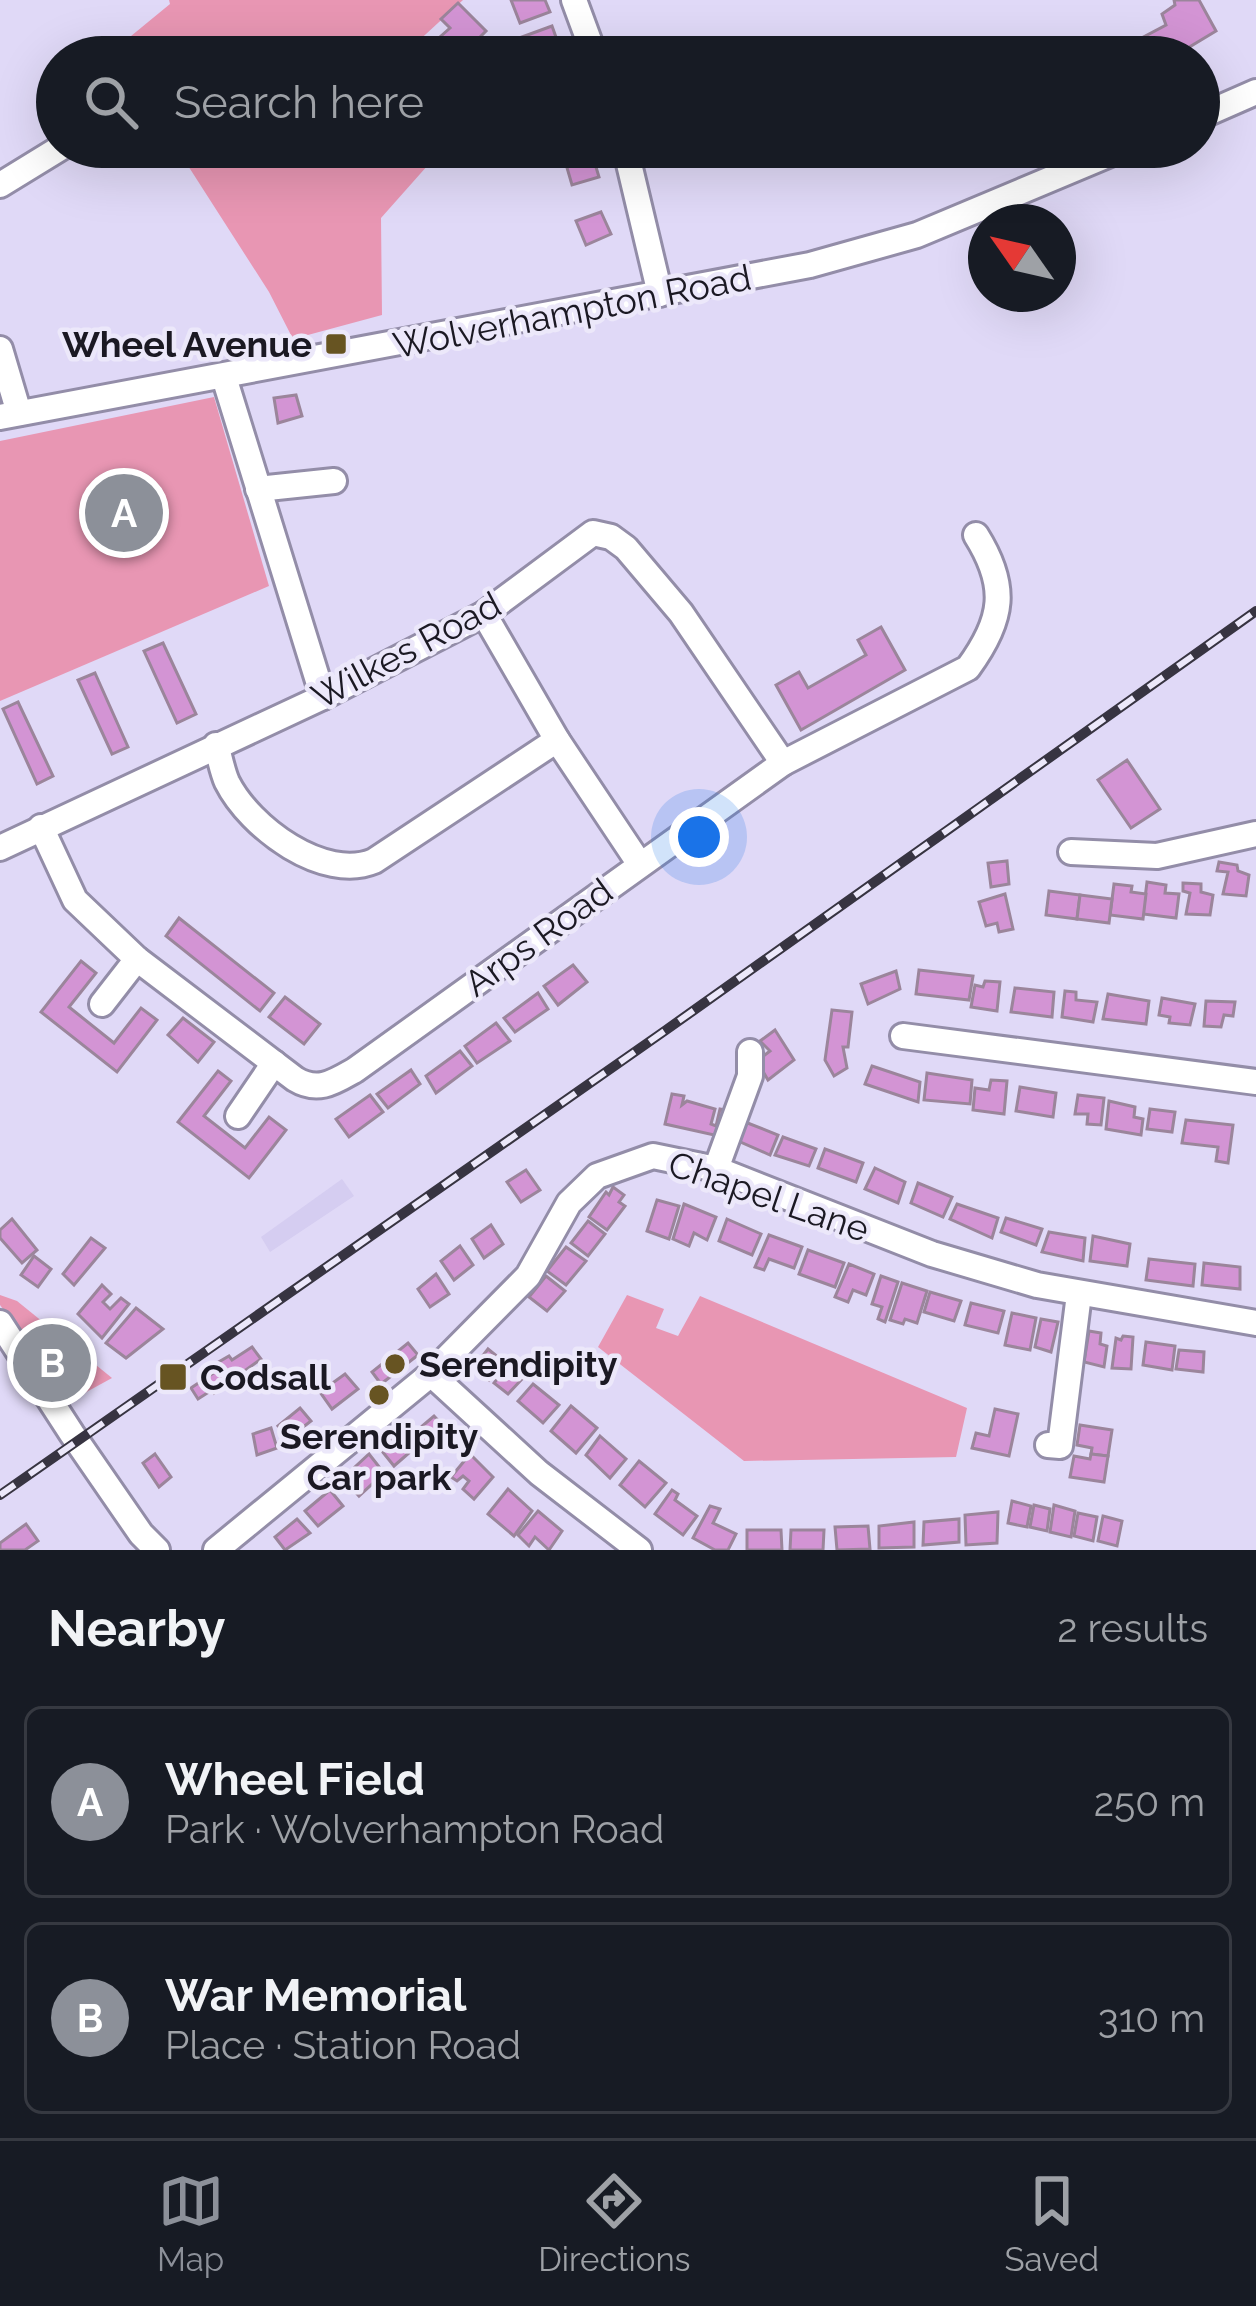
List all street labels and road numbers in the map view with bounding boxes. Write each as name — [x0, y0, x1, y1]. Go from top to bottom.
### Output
street label: Wolverhampton Road — [390, 256, 754, 366]
street label: Wilkes Road — [305, 583, 507, 717]
street label: Arps Road — [456, 869, 620, 1005]
street label: Chapel Lane — [663, 1142, 875, 1250]

